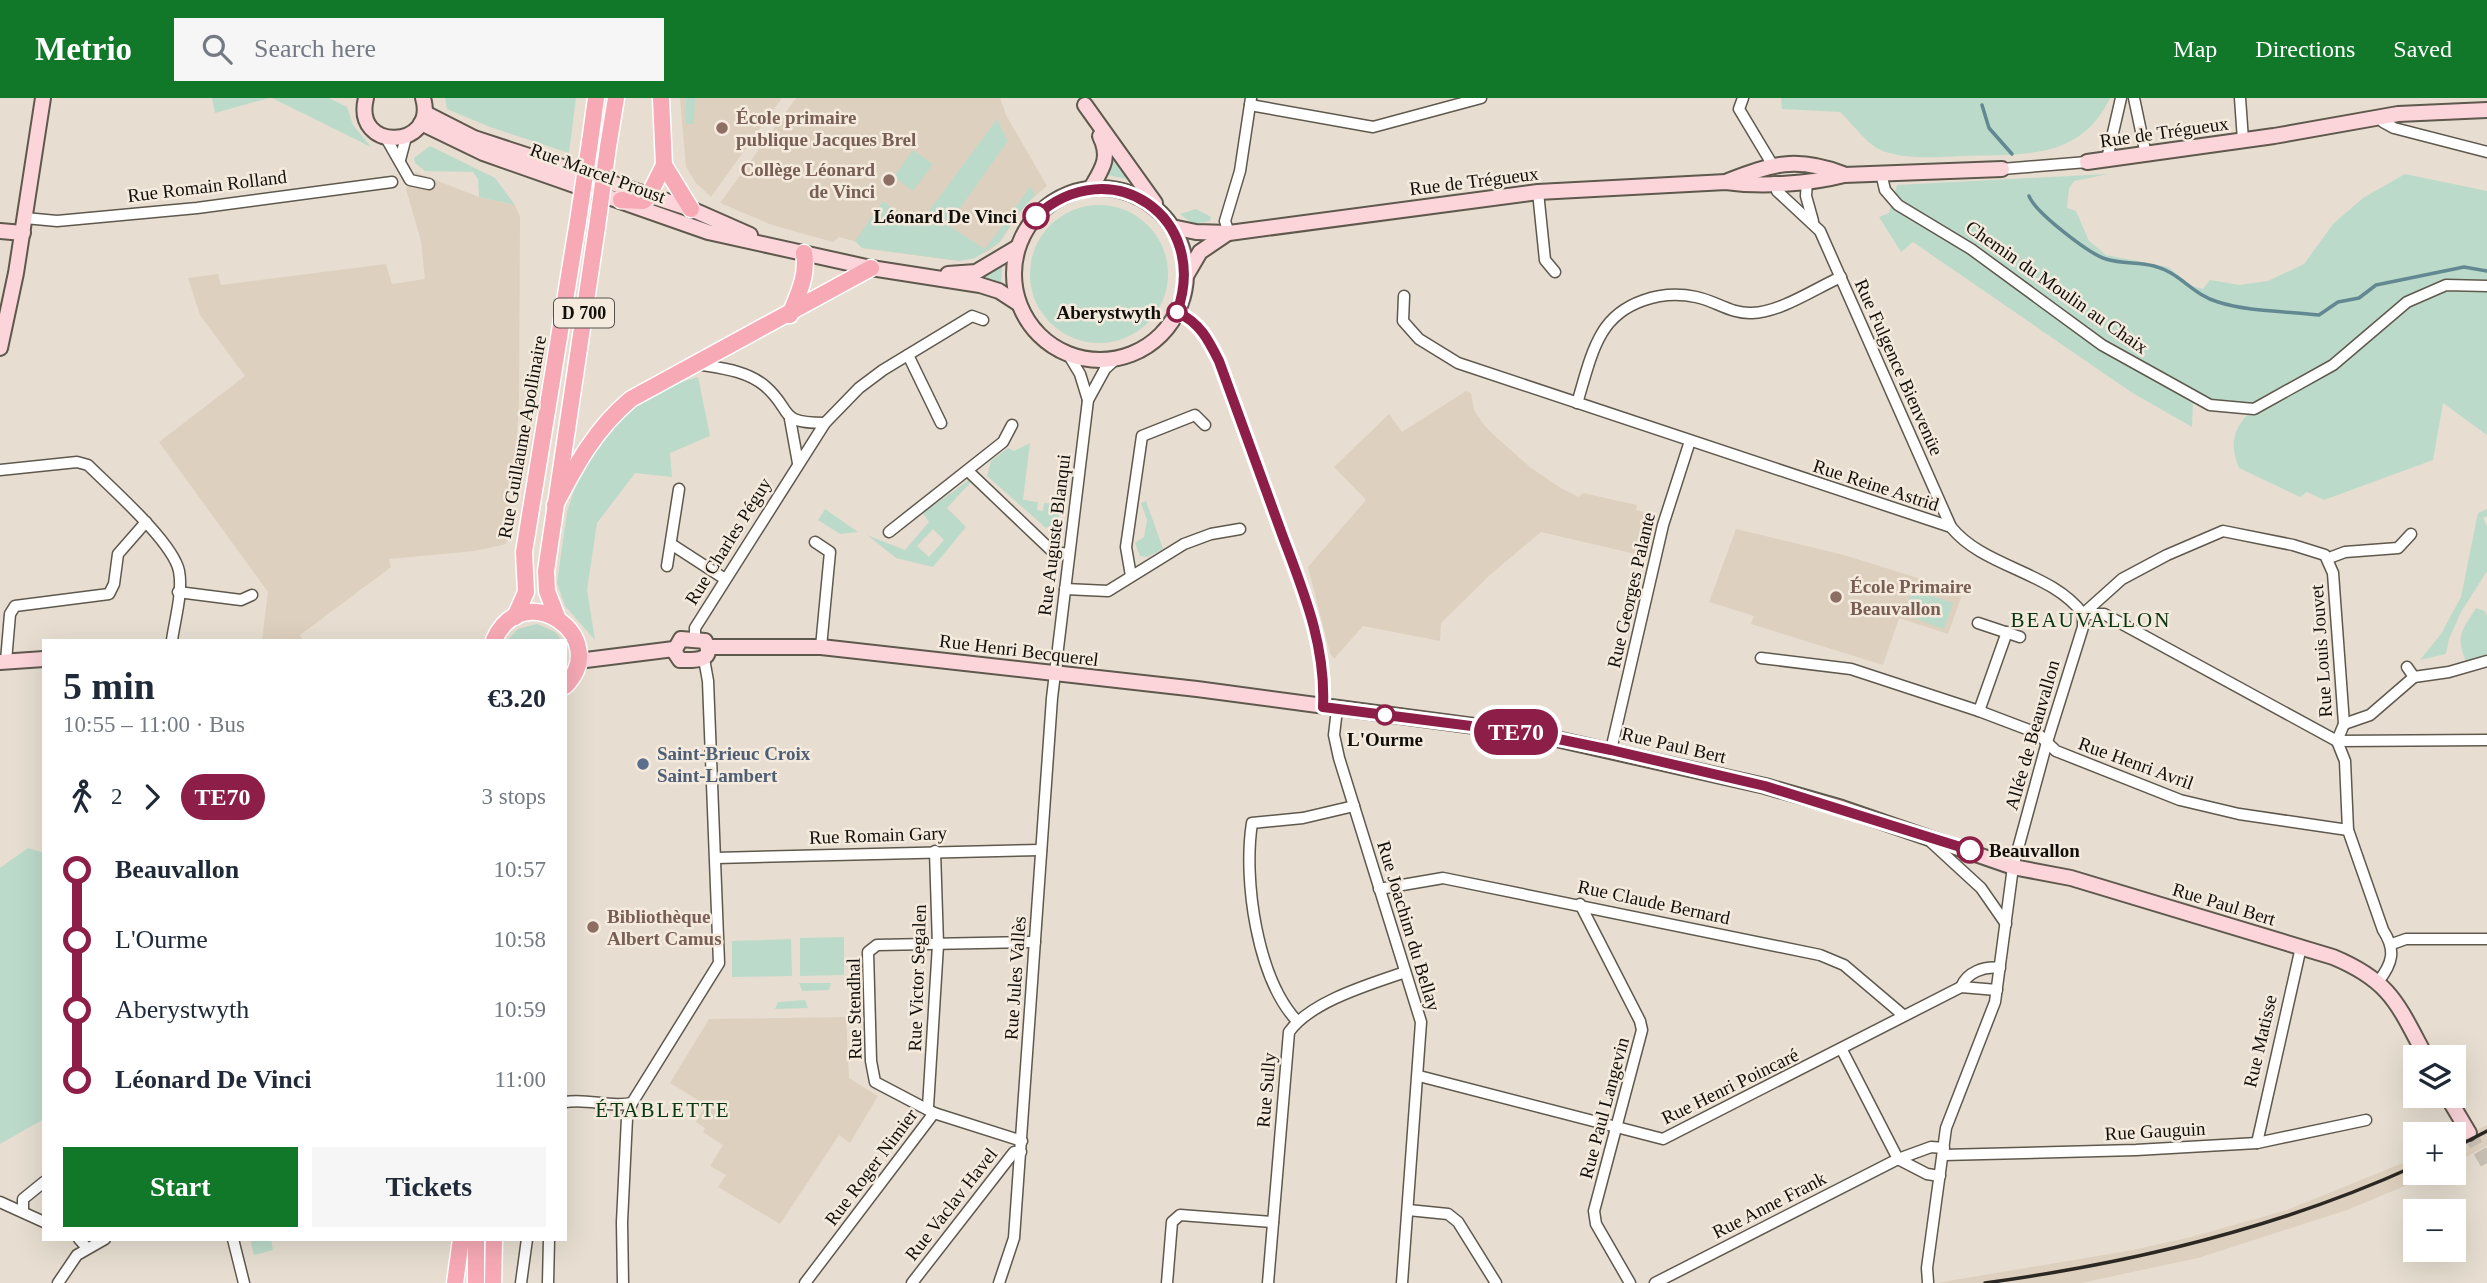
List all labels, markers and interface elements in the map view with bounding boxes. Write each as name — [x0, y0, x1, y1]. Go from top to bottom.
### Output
search box — [174, 18, 664, 81]
icon: search — [198, 30, 236, 68]
text: Metrio — [35, 31, 132, 67]
text: Search here — [254, 34, 376, 63]
text: Map — [2173, 36, 2217, 62]
text: Directions — [2255, 36, 2355, 62]
text: Saved — [2393, 36, 2452, 62]
place label: École primaire publique Jacques Brel — [736, 107, 916, 150]
street label: Rue de Trégueux — [2098, 112, 2230, 151]
marker: École primaire publique Jacques Brel — [714, 120, 730, 136]
street label: Rue Marcel Proust — [527, 139, 669, 207]
place label: Collège Léonard de Vinci — [740, 159, 875, 202]
street label: Rue de Trégueux — [1408, 163, 1540, 199]
street label: Rue Romain Rolland — [126, 166, 288, 206]
marker: Collège Léonard de Vinci — [881, 172, 897, 188]
marker: Léonard De Vinci — [1023, 203, 1049, 229]
place label: Léonard De Vinci — [873, 206, 1017, 227]
street label: Chemin du Moulin au Chaix — [1962, 216, 2152, 358]
street label: Rue Fulgence Bienvenüe — [1851, 275, 1947, 459]
road number: D 700 — [554, 298, 614, 328]
place label: Aberystwyth — [1057, 302, 1161, 323]
marker: Aberystwyth — [1167, 302, 1187, 322]
street label: Rue Guillaume Apollinaire — [494, 334, 550, 540]
street label: Rue Auguste Blanqui — [1034, 453, 1074, 617]
street label: Rue Reine Astrid — [1811, 455, 1942, 515]
street label: Rue Charles Péguy — [681, 473, 776, 608]
street label: Rue Georges Palante — [1603, 510, 1659, 670]
place label: École Primaire Beauvallon — [1850, 576, 1972, 619]
street label: Rue Louis Jouvet — [2306, 583, 2336, 718]
marker: École Primaire Beauvallon — [1828, 589, 1844, 605]
district label: BEAUVALLON — [2011, 608, 2171, 632]
street label: Rue Henri Becquerel — [938, 630, 1100, 670]
street label: Allée de Beauvallon — [2001, 657, 2064, 812]
text: 5 min — [63, 665, 155, 707]
text: €3.20 — [488, 684, 546, 713]
marker: L'Ourme — [1375, 705, 1395, 725]
line badge: TE70 — [1467, 709, 1565, 755]
text: 10:55 – 11:00 · Bus — [63, 712, 245, 737]
text: TE70 — [1488, 719, 1544, 745]
street label: Rue Paul Bert — [1620, 723, 1729, 767]
place label: L'Ourme — [1347, 729, 1423, 750]
street label: Rue Henri Avril — [2076, 732, 2196, 794]
place label: Saint-Brieuc Croix Saint-Lambert — [657, 743, 811, 786]
marker: Saint-Brieuc Croix Saint-Lambert — [635, 756, 651, 772]
icon: walk — [63, 778, 101, 816]
icon: forward — [133, 778, 171, 816]
text: 2 — [111, 784, 123, 809]
text: TE70 — [195, 784, 251, 810]
text: 3 stops — [481, 784, 546, 809]
street label: Rue Romain Gary — [809, 822, 948, 848]
marker: Beauvallon — [1957, 837, 1983, 863]
street label: Rue Joachim du Bellay — [1373, 838, 1445, 1014]
place label: Beauvallon — [1989, 840, 2080, 861]
text: Beauvallon — [115, 855, 239, 884]
text: 10:57 — [494, 857, 546, 882]
street label: Rue Claude Bernard — [1576, 876, 1733, 928]
street label: Rue Paul Bert — [2170, 878, 2279, 930]
street label: Rue Victor Segalen — [904, 904, 930, 1052]
place label: Bibliothèque Albert Camus — [607, 906, 722, 949]
street label: Rue Jules Vallès — [1000, 915, 1030, 1041]
marker: Bibliothèque Albert Camus — [585, 919, 601, 935]
text: L'Ourme — [115, 925, 208, 954]
text: 10:58 — [494, 927, 546, 952]
street label: Rue Stendhal — [843, 958, 865, 1060]
street label: Rue Matisse — [2239, 993, 2281, 1089]
text: Aberystwyth — [115, 995, 249, 1024]
text: 10:59 — [494, 997, 546, 1022]
street label: Rue Paul Langevin — [1575, 1034, 1633, 1181]
street label: Rue Henri Poincaré — [1658, 1044, 1802, 1128]
map controls — [2403, 1045, 2466, 1262]
button: layers — [2403, 1045, 2466, 1108]
street label: Rue Sully — [1252, 1051, 1280, 1129]
text: Léonard De Vinci — [115, 1065, 311, 1094]
text: 11:00 — [494, 1067, 546, 1092]
district label: ÉTABLETTE — [595, 1098, 731, 1122]
street label: Rue Roger Nimier — [820, 1104, 922, 1229]
street label: Rue Gauguin — [2104, 1118, 2206, 1144]
button: + — [2403, 1122, 2466, 1185]
street label: Rue Vaclav Havel — [901, 1144, 1001, 1264]
button: Start — [63, 1147, 298, 1227]
button: Tickets — [312, 1147, 546, 1227]
street label: Rue Anne Frank — [1709, 1167, 1830, 1243]
button: − — [2403, 1199, 2466, 1262]

